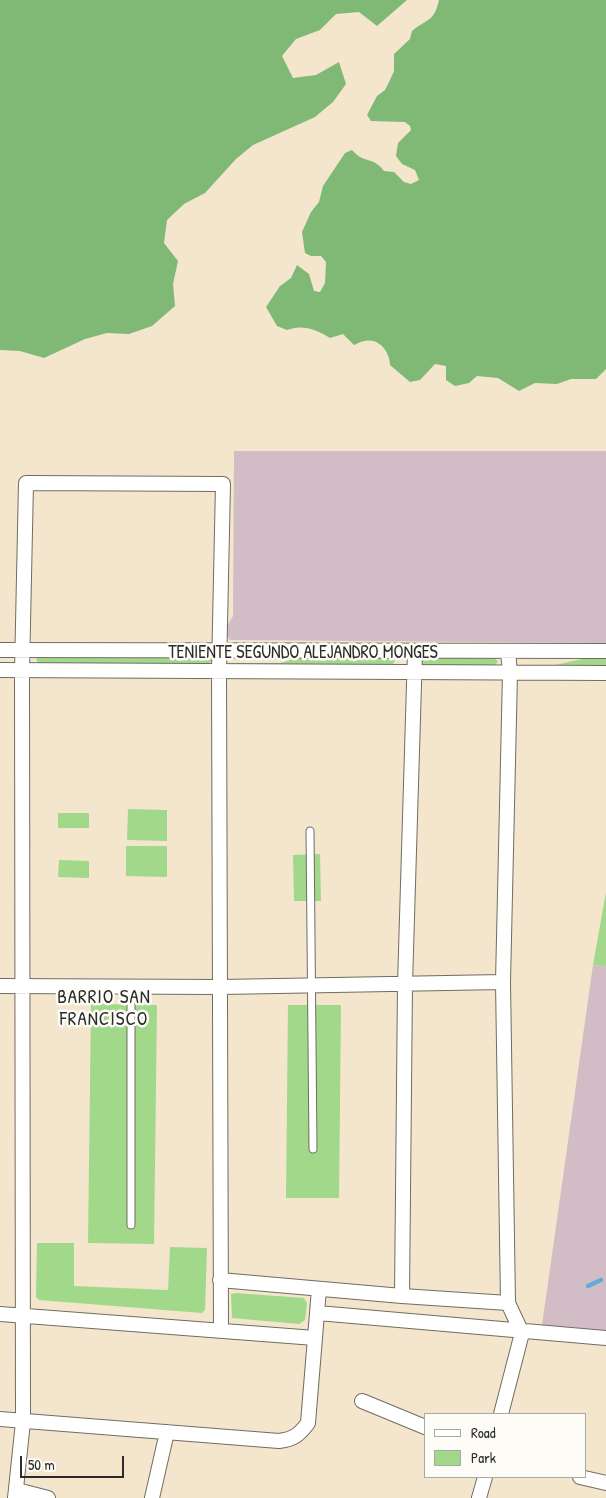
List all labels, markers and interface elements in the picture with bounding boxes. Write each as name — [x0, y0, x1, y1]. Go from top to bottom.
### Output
street label: TENIENTE SEGUNDO ALEJANDRO MONGES — [168, 642, 438, 664]
district label: BARRIO SAN FRANCISCO — [56, 987, 152, 1031]
legend — [424, 1413, 586, 1478]
text: Road — [471, 1422, 496, 1443]
scale bar — [22, 1446, 126, 1478]
text: Park — [471, 1447, 496, 1468]
text: 50 m — [28, 1454, 55, 1475]

